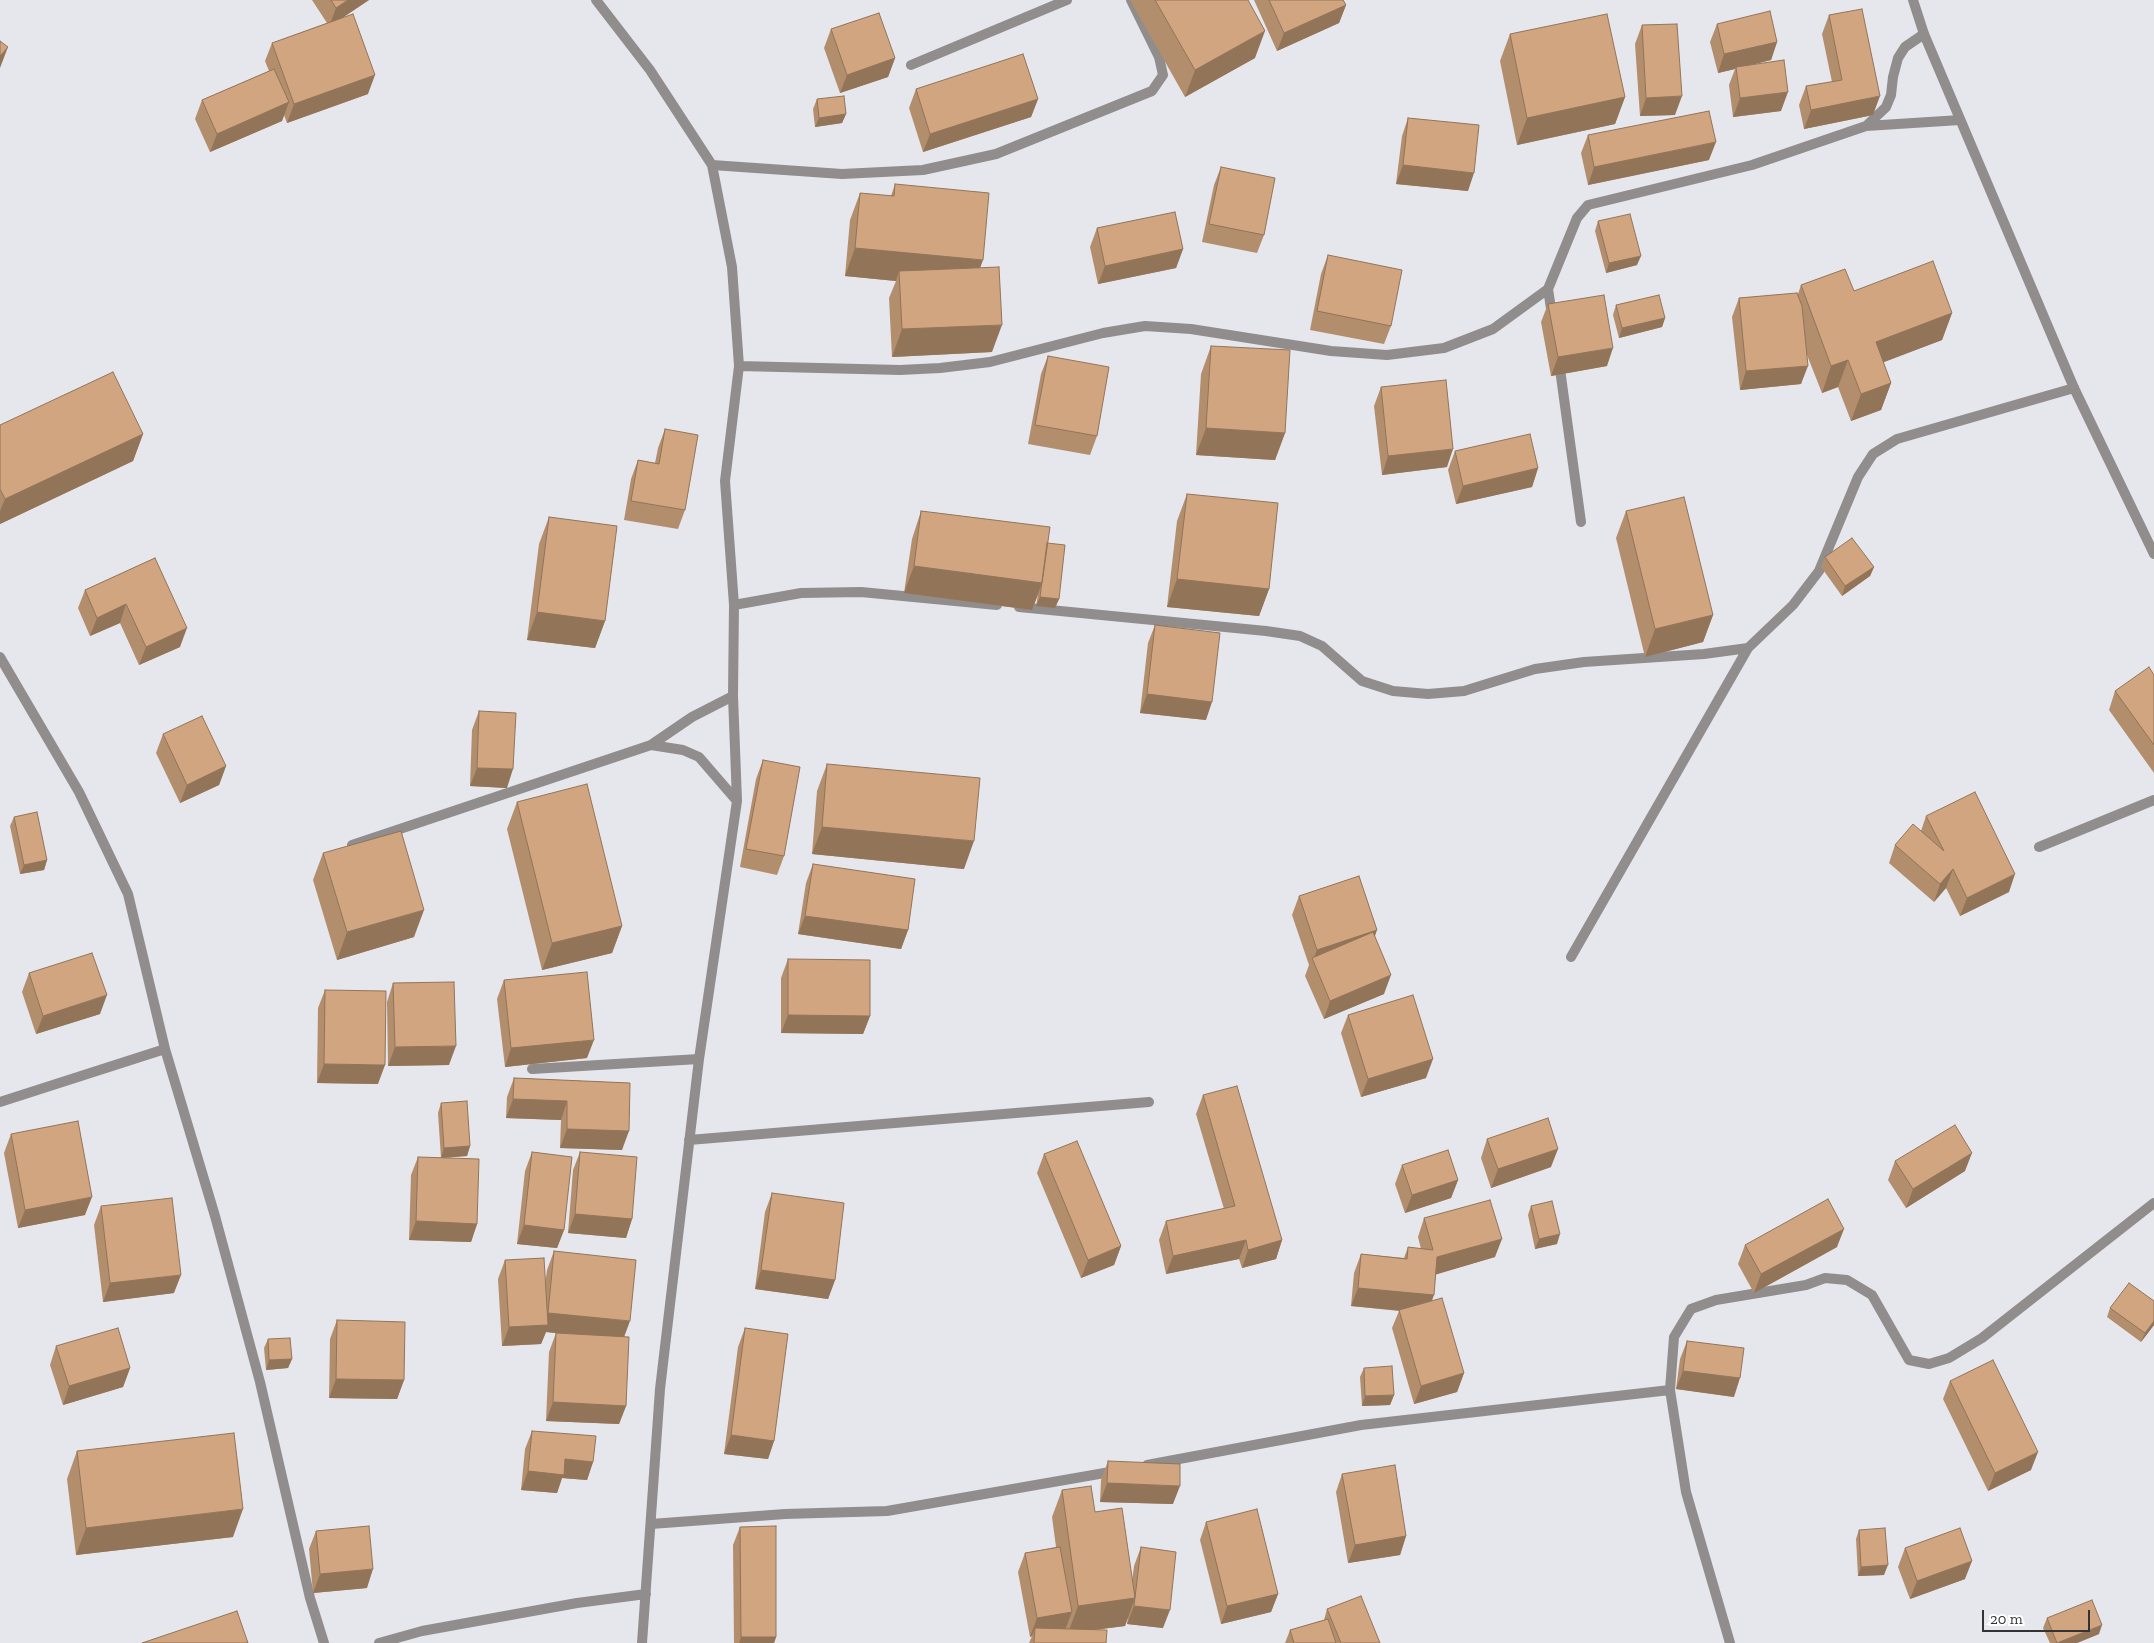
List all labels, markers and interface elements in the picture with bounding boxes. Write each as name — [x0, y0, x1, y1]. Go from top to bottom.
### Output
scale bar — [1984, 1600, 2092, 1632]
text: 20 m — [1990, 1610, 2023, 1628]

